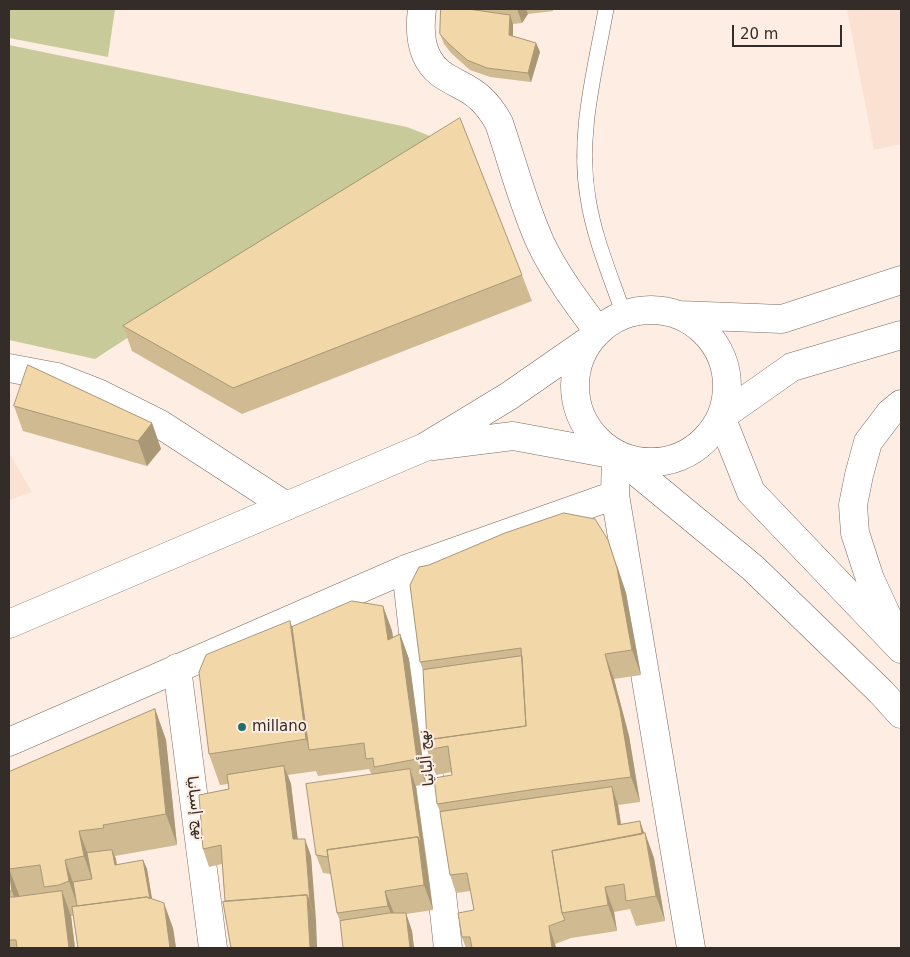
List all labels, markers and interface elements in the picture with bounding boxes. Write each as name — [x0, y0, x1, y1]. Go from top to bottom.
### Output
scale bar — [735, 15, 845, 47]
text: 20 m — [740, 25, 778, 43]
place label: millano — [252, 718, 307, 736]
marker: millano — [236, 721, 248, 733]
street label: نهج ألبانيا — [415, 729, 439, 787]
street label: نهج إسبانيا — [182, 775, 208, 841]

